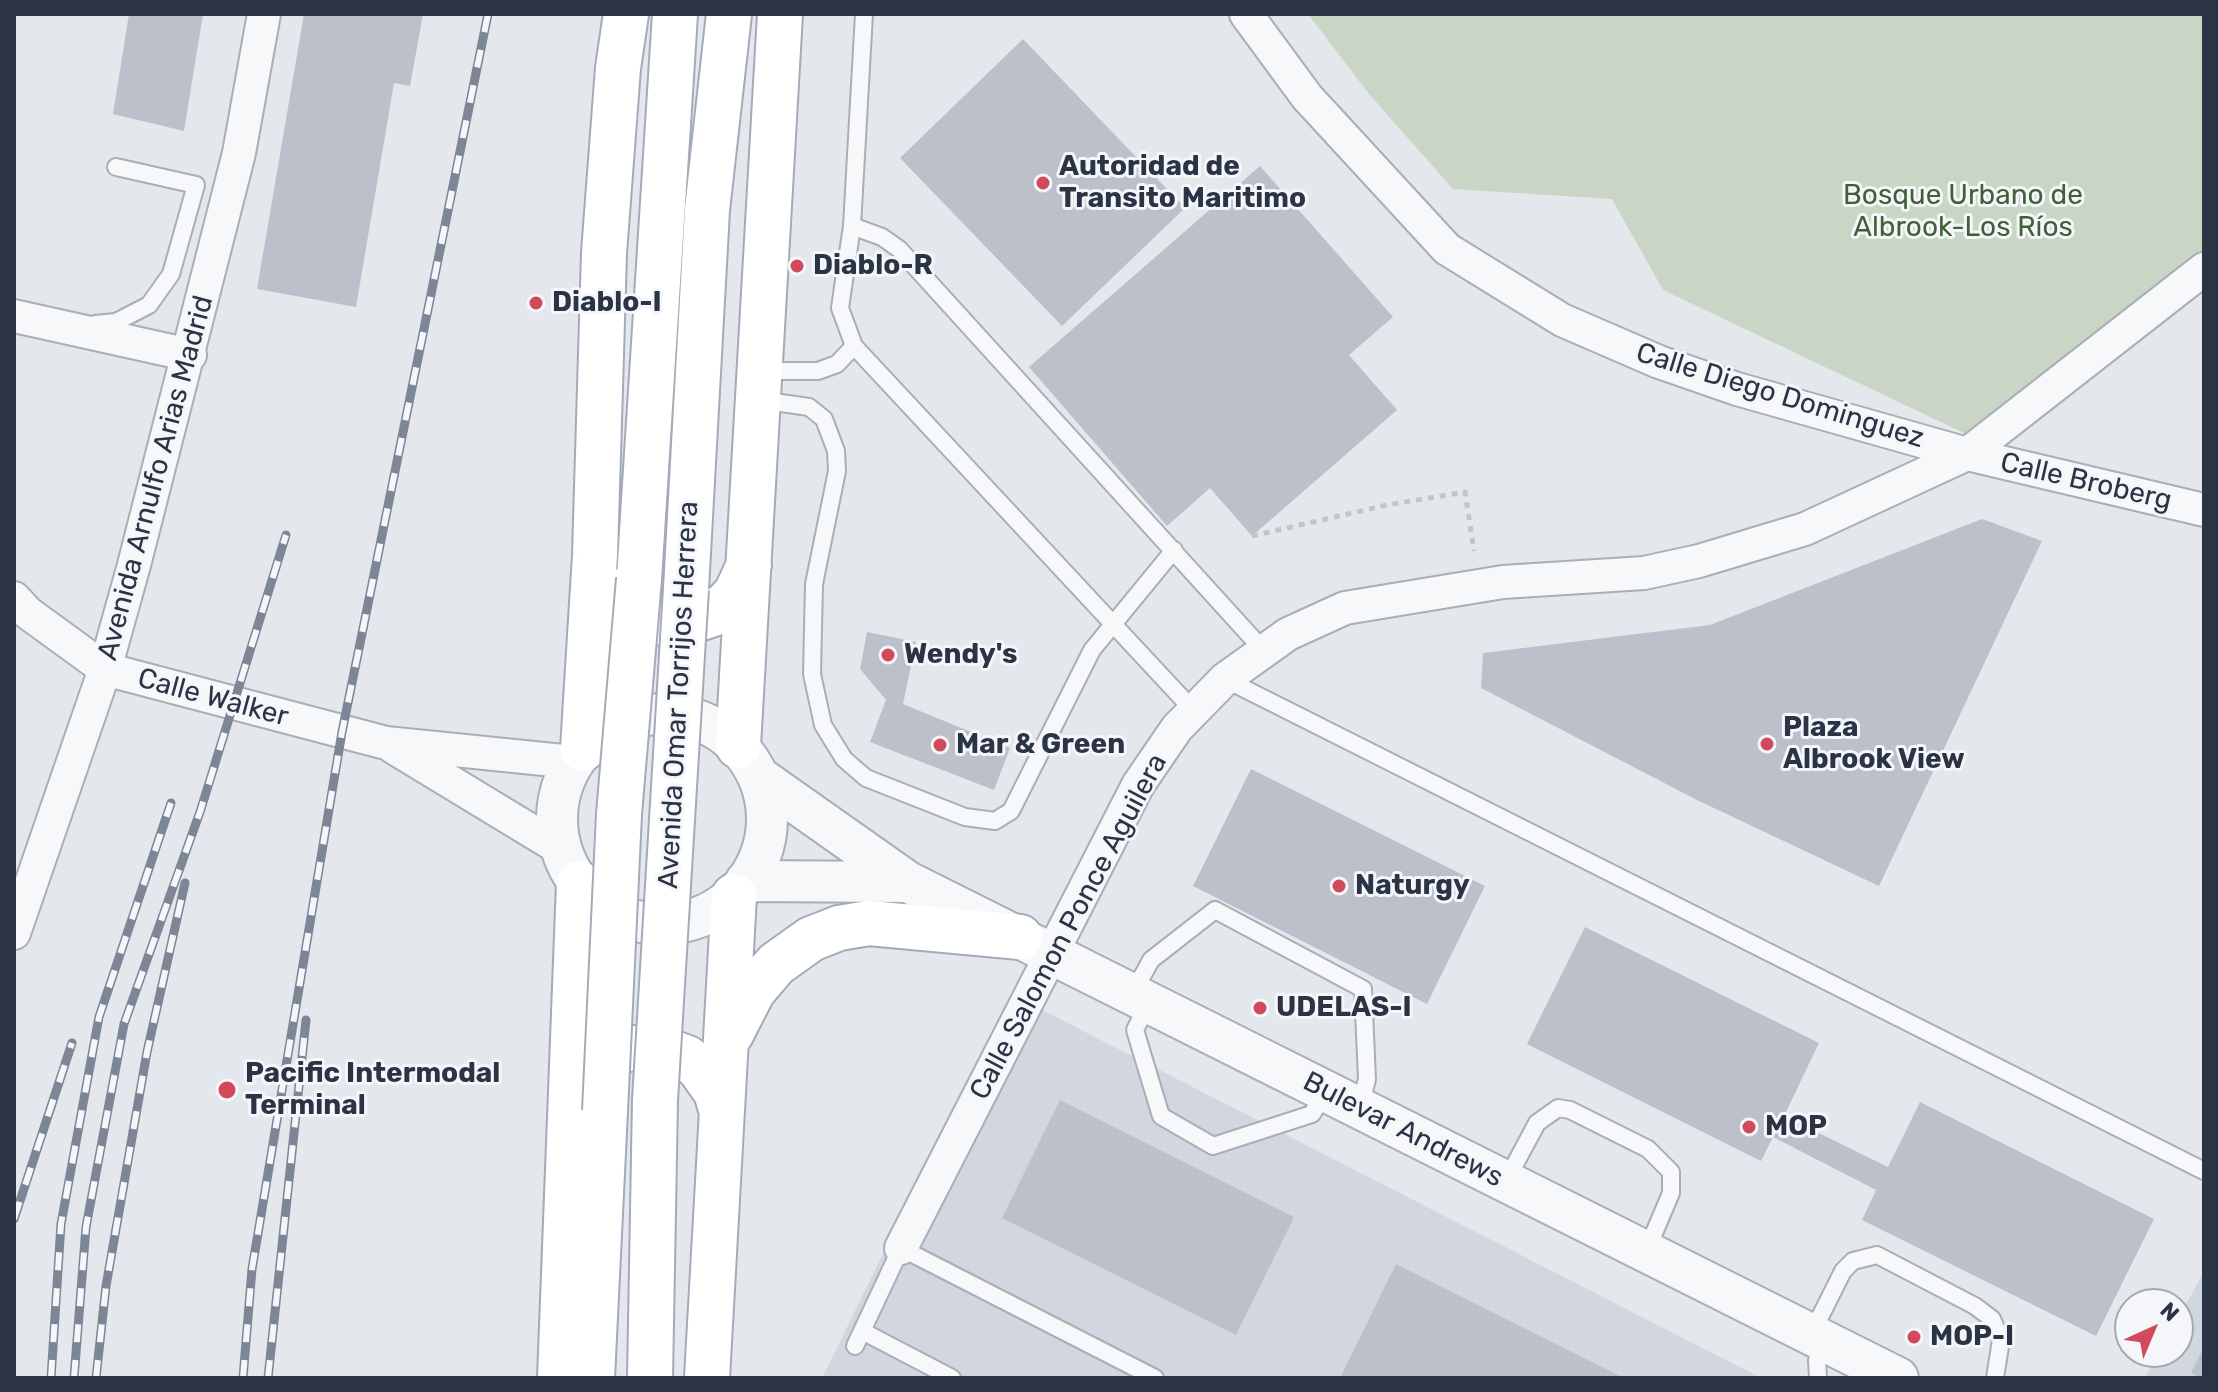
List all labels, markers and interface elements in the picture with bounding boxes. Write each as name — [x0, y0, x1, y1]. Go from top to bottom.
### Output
place label: Autoridad de Transito Maritimo — [1059, 150, 1306, 216]
marker: Autoridad de Transito Maritimo — [1034, 174, 1052, 192]
park label: Bosque Urbano de Albrook-Los Ríos — [1843, 179, 2083, 245]
place label: Diablo-R — [813, 249, 933, 283]
marker: Diablo-R — [788, 257, 806, 275]
place label: Diablo-I — [552, 286, 662, 320]
street label: Avenida Arnulfo Arias Madrid — [91, 292, 221, 664]
marker: Diablo-I — [527, 294, 545, 312]
street label: Calle Diego Dominguez — [1632, 336, 1928, 456]
street label: Calle Broberg — [1997, 446, 2175, 518]
street label: Avenida Omar Torrijos Herrera — [652, 500, 706, 890]
place label: Wendy's — [904, 638, 1018, 672]
marker: Wendy's — [879, 646, 897, 664]
street label: Calle Walker — [134, 662, 292, 734]
place label: Plaza Albrook View — [1783, 711, 1965, 777]
place label: Mar & Green — [956, 728, 1125, 762]
marker: Plaza Albrook View — [1758, 735, 1776, 753]
marker: Mar & Green — [931, 736, 949, 754]
street label: Calle Salomon Ponce Aguilera — [963, 748, 1175, 1106]
place label: Naturgy — [1355, 869, 1470, 903]
marker: Naturgy — [1330, 877, 1348, 895]
place label: UDELAS-I — [1276, 991, 1412, 1025]
marker: UDELAS-I — [1251, 999, 1269, 1017]
place label: Pacific Intermodal Terminal — [245, 1057, 500, 1123]
street label: Bulevar Andrews — [1297, 1065, 1509, 1195]
marker: Pacific Intermodal Terminal — [216, 1079, 238, 1101]
place label: MOP — [1765, 1110, 1827, 1144]
marker: MOP — [1740, 1118, 1758, 1136]
north arrow — [2114, 1288, 2194, 1368]
text: N — [2155, 1297, 2185, 1327]
place label: MOP-I — [1930, 1320, 2014, 1354]
marker: MOP-I — [1905, 1328, 1923, 1346]

